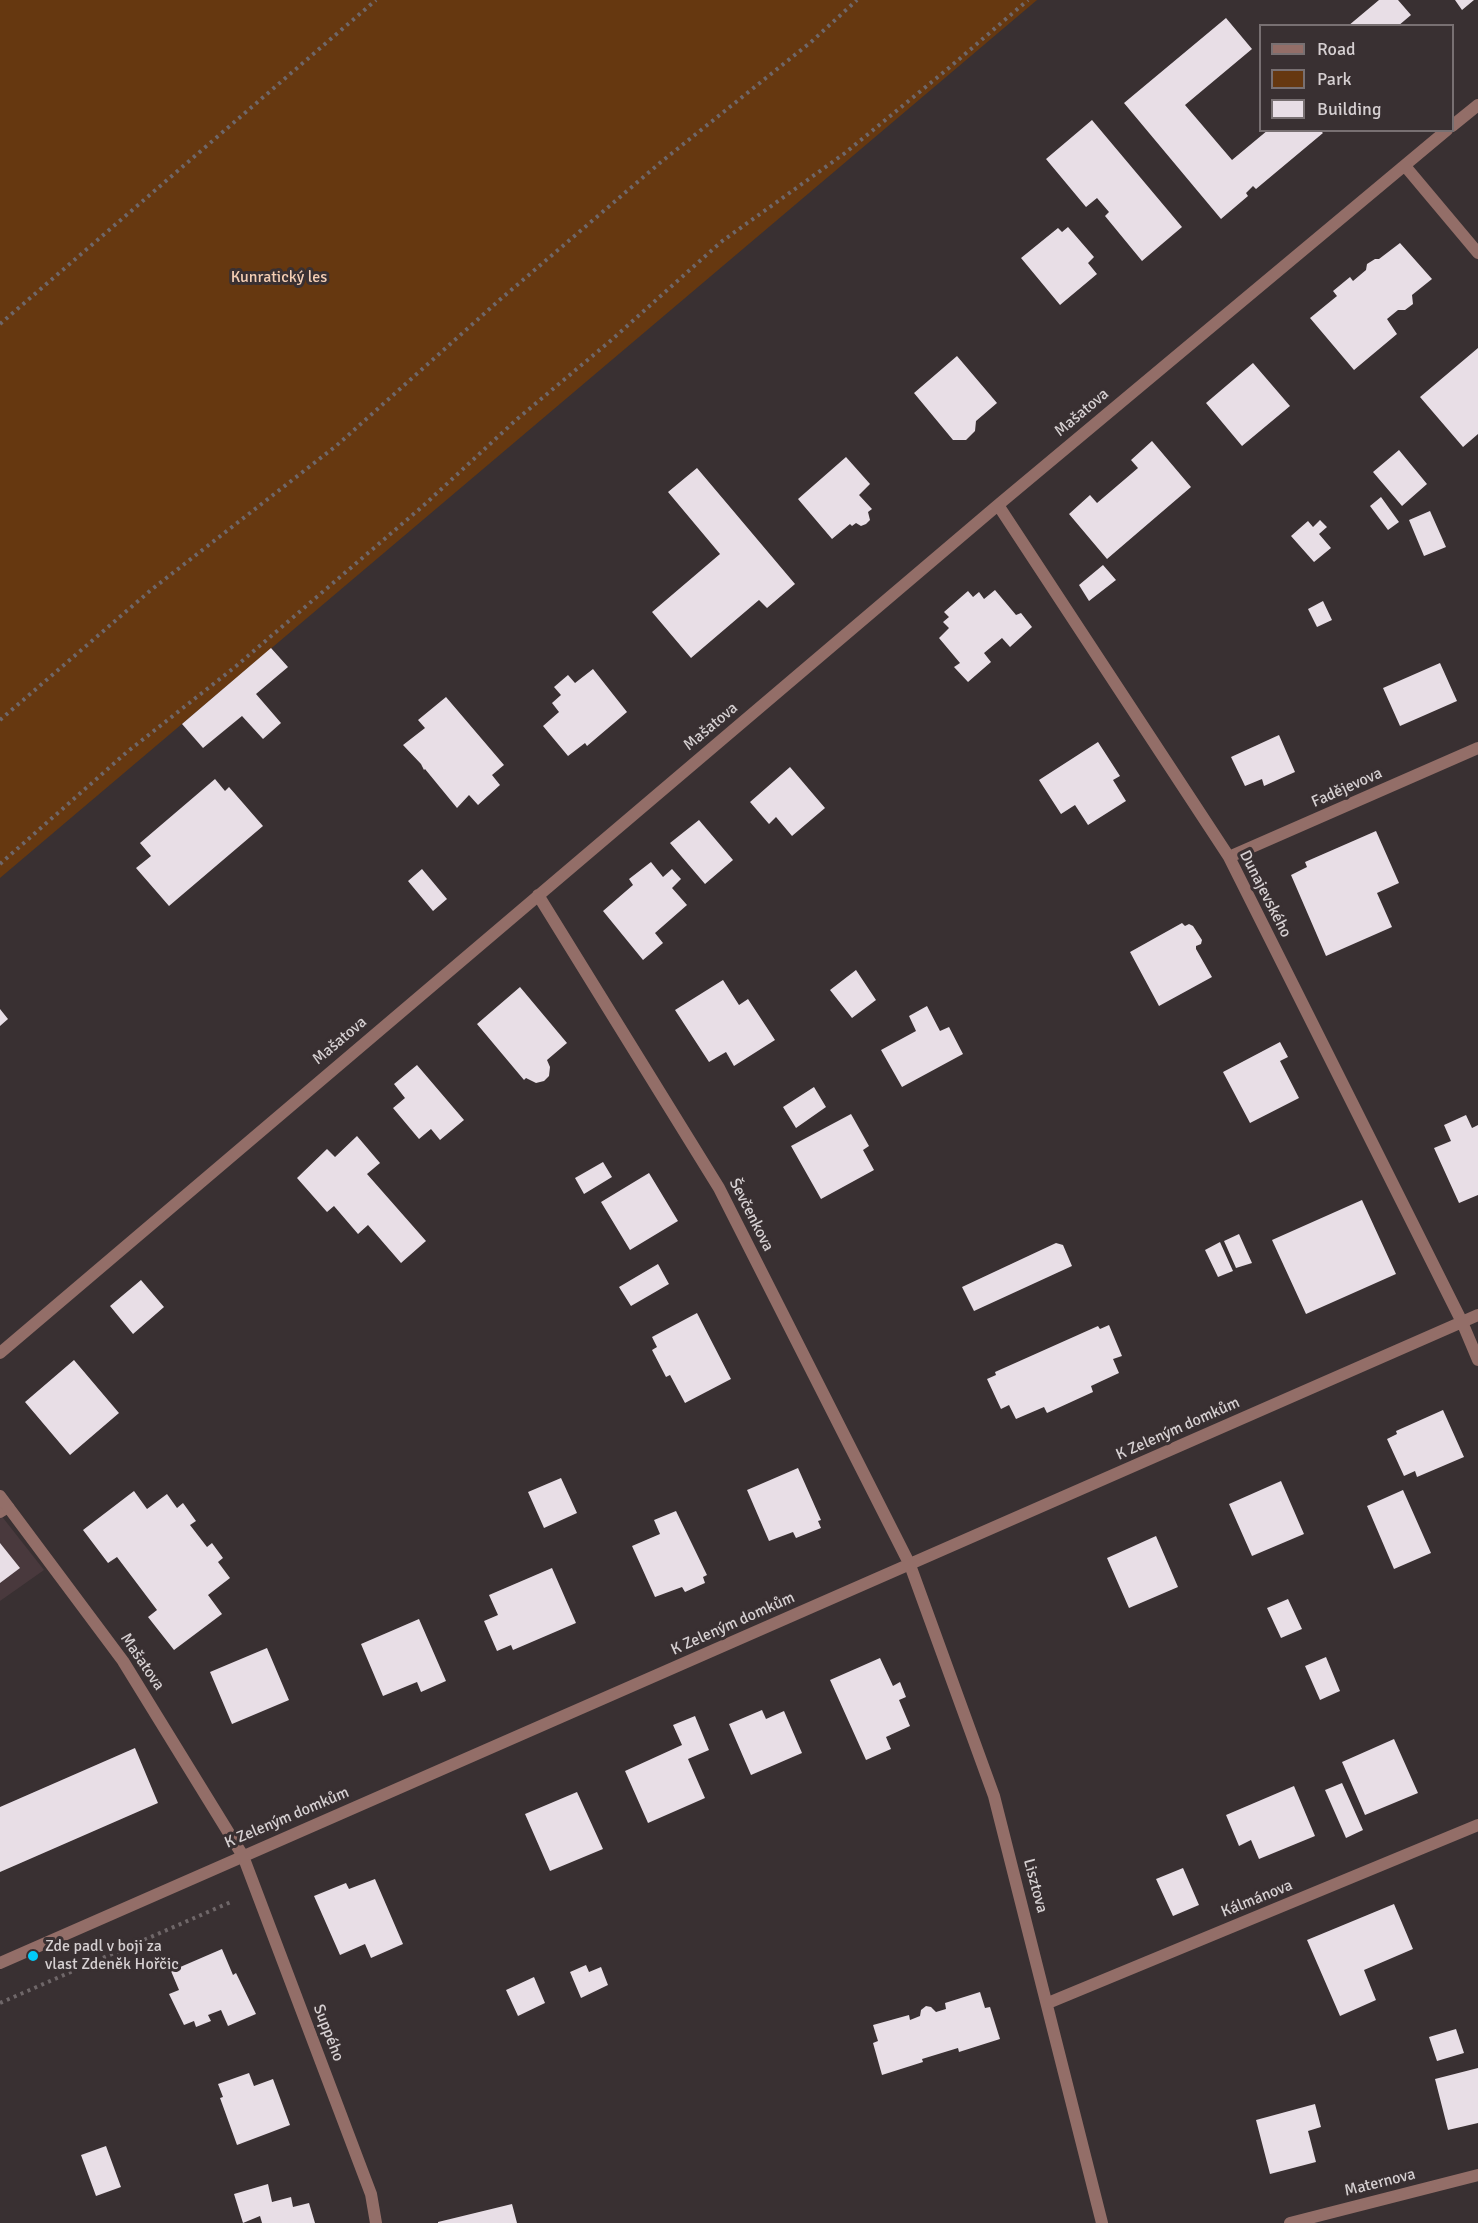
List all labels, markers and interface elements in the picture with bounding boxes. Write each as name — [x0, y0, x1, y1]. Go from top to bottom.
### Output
legend — [1259, 24, 1454, 132]
text: Road — [1317, 38, 1356, 60]
text: Park — [1317, 68, 1352, 90]
text: Building — [1317, 98, 1381, 120]
park label: Kunratický les — [231, 268, 327, 288]
street label: Mašatova — [1051, 385, 1113, 441]
street label: Mašatova — [680, 699, 742, 755]
street label: Fadějevova — [1309, 764, 1385, 812]
street label: Dunajevského — [1235, 847, 1295, 941]
street label: Mašatova — [309, 1013, 371, 1069]
street label: Ševčenkova — [724, 1175, 778, 1255]
street label: K Zeleným domkům — [1113, 1393, 1243, 1465]
street label: K Zeleným domkům — [668, 1588, 798, 1660]
street label: Mašatova — [116, 1630, 168, 1694]
street label: K Zeleným domkům — [222, 1783, 352, 1853]
street label: Lisztova — [1019, 1857, 1051, 1915]
street label: Kálmánova — [1218, 1876, 1296, 1922]
place label: Zde padl v boji za vlast Zdeněk Hořčic — [45, 1937, 179, 1975]
marker: Zde padl v boji za vlast Zdeněk Hořčic — [26, 1949, 40, 1963]
street label: Suppého — [308, 2002, 348, 2064]
street label: Maternova — [1343, 2165, 1417, 2201]

